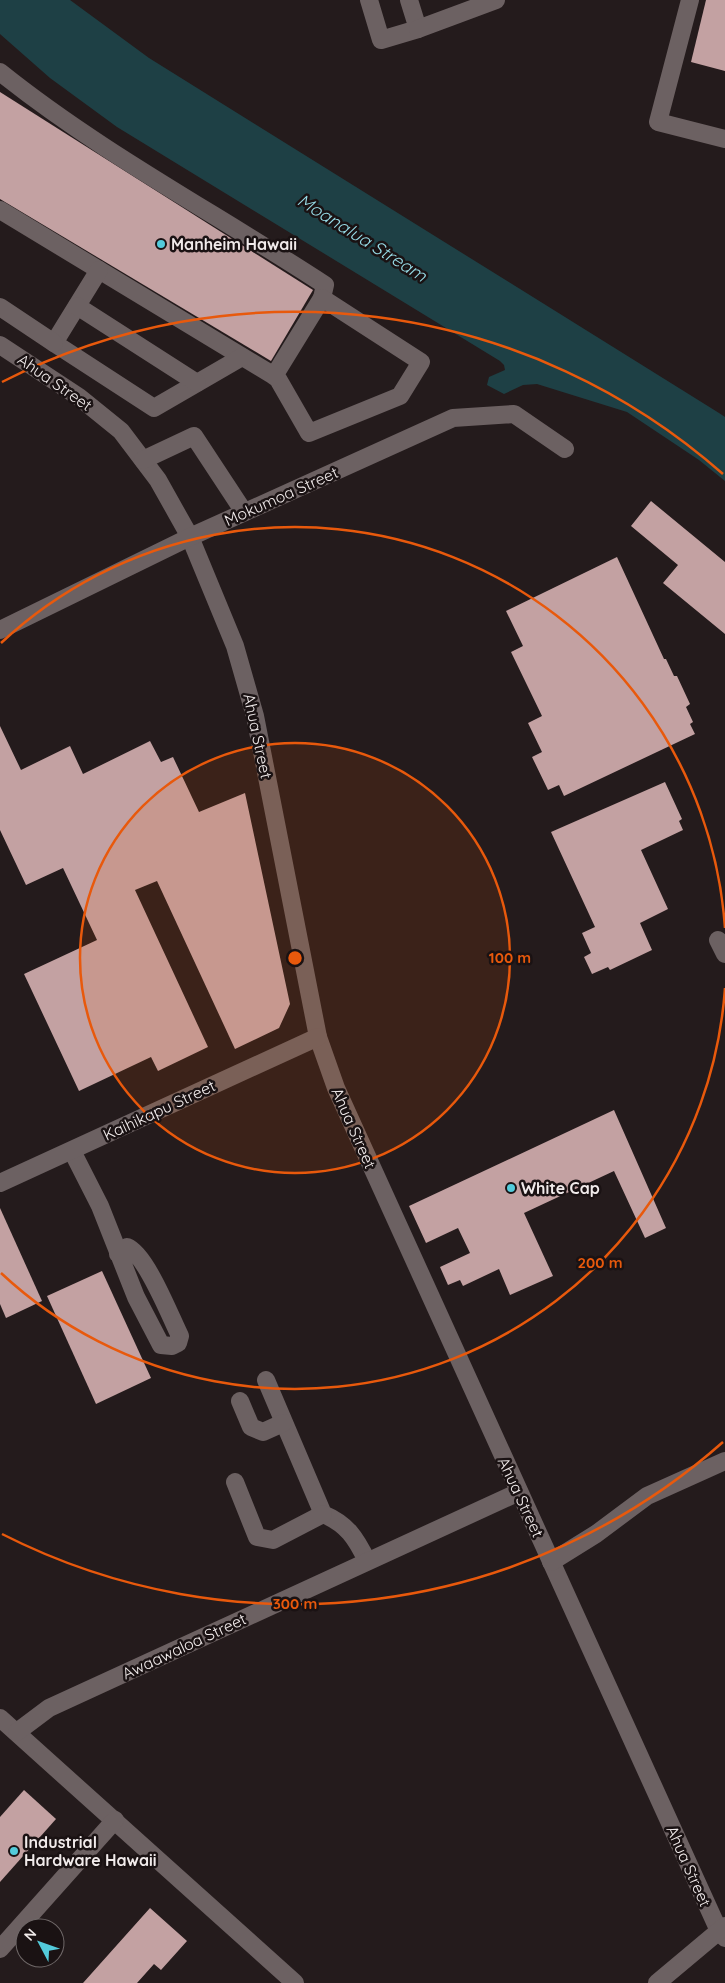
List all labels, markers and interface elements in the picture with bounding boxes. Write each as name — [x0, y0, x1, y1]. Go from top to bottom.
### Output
water label: Moanalua Stream — [293, 188, 432, 287]
place label: Manheim Hawaii — [171, 234, 297, 254]
marker: Manheim Hawaii — [155, 238, 167, 250]
street label: Ahua Street — [14, 349, 96, 415]
street label: Mokumoa Street — [221, 462, 341, 530]
street label: Ahua Street — [239, 692, 277, 780]
text: 100 m — [489, 948, 531, 967]
centre of rings — [286, 949, 304, 967]
street label: Kaihikapu Street — [100, 1075, 218, 1145]
street label: Ahua Street — [327, 1084, 381, 1172]
place label: White Cap — [521, 1178, 600, 1198]
marker: White Cap — [505, 1182, 517, 1194]
text: 200 m — [578, 1253, 623, 1272]
street label: Ahua Street — [494, 1454, 548, 1540]
text: 300 m — [273, 1594, 317, 1613]
street label: Awaawaloa Street — [119, 1609, 249, 1683]
street label: Ahua Street — [662, 1822, 716, 1910]
place label: Industrial Hardware Hawaii — [24, 1832, 157, 1870]
marker: Industrial Hardware Hawaii — [8, 1845, 20, 1857]
north arrow — [15, 1918, 65, 1968]
text: N — [20, 1925, 40, 1944]

